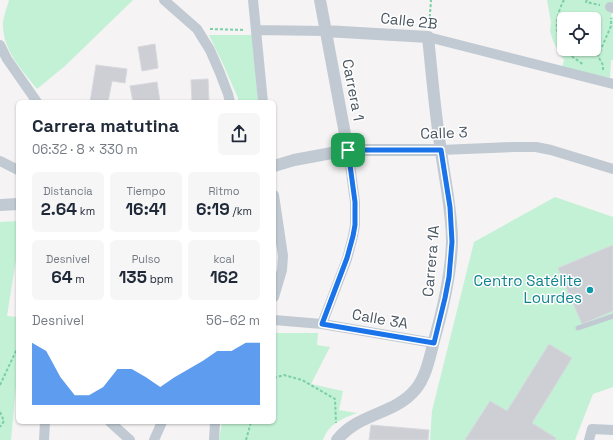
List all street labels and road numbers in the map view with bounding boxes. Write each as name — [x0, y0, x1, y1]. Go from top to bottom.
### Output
street label: Calle 2B — [380, 8, 439, 33]
street label: Carrera 1 — [338, 58, 369, 122]
street label: Calle 3 — [420, 122, 468, 143]
street label: Carrera 1A — [418, 224, 443, 298]
street label: Calle 3A — [350, 304, 410, 333]

